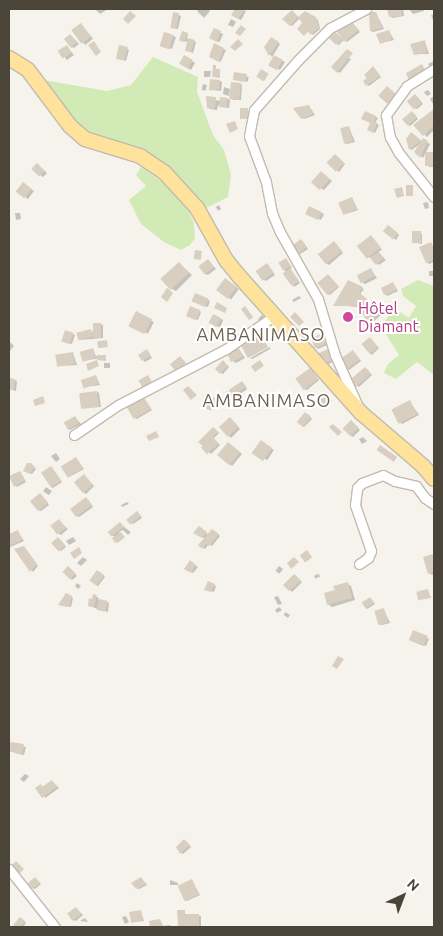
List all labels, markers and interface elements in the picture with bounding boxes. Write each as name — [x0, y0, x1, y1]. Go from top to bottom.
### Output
place label: Hôtel Diamant — [358, 298, 419, 336]
marker: Hôtel Diamant — [342, 311, 354, 323]
district label: AMBANIMASO — [195, 323, 327, 345]
district label: AMBANIMASO — [201, 389, 333, 411]
north arrow — [378, 871, 428, 921]
text: N — [404, 876, 423, 894]

